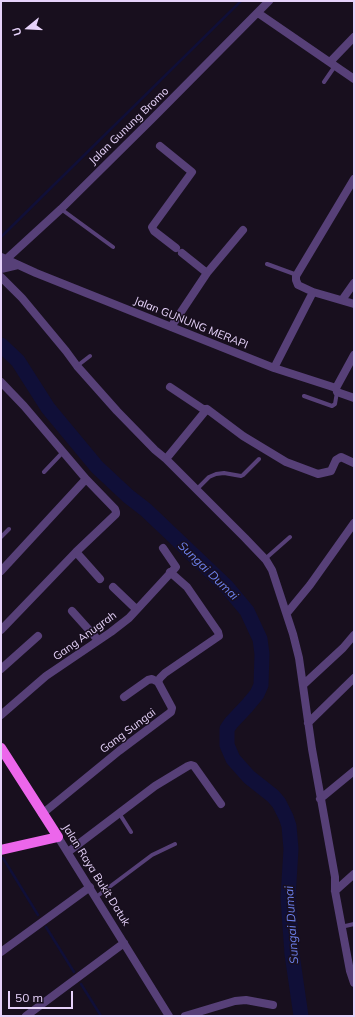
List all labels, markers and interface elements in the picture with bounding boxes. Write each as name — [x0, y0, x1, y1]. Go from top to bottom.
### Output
north arrow — [8, 8, 48, 48]
text: U — [9, 26, 25, 38]
street label: Jalan Gunung Bromo — [86, 85, 172, 167]
street label: Jalan GUNUNG MERAPI — [132, 294, 250, 352]
water label: Sungai Dumai — [175, 539, 241, 603]
street label: Gang Anugrah — [51, 609, 119, 663]
street label: Gang Sungai — [98, 706, 158, 756]
street label: Jalan Raya Bukit Datuk — [59, 822, 133, 928]
water label: Sungai Dumai — [282, 885, 302, 965]
scale bar — [10, 983, 75, 1009]
text: 50 m — [15, 990, 43, 1005]

